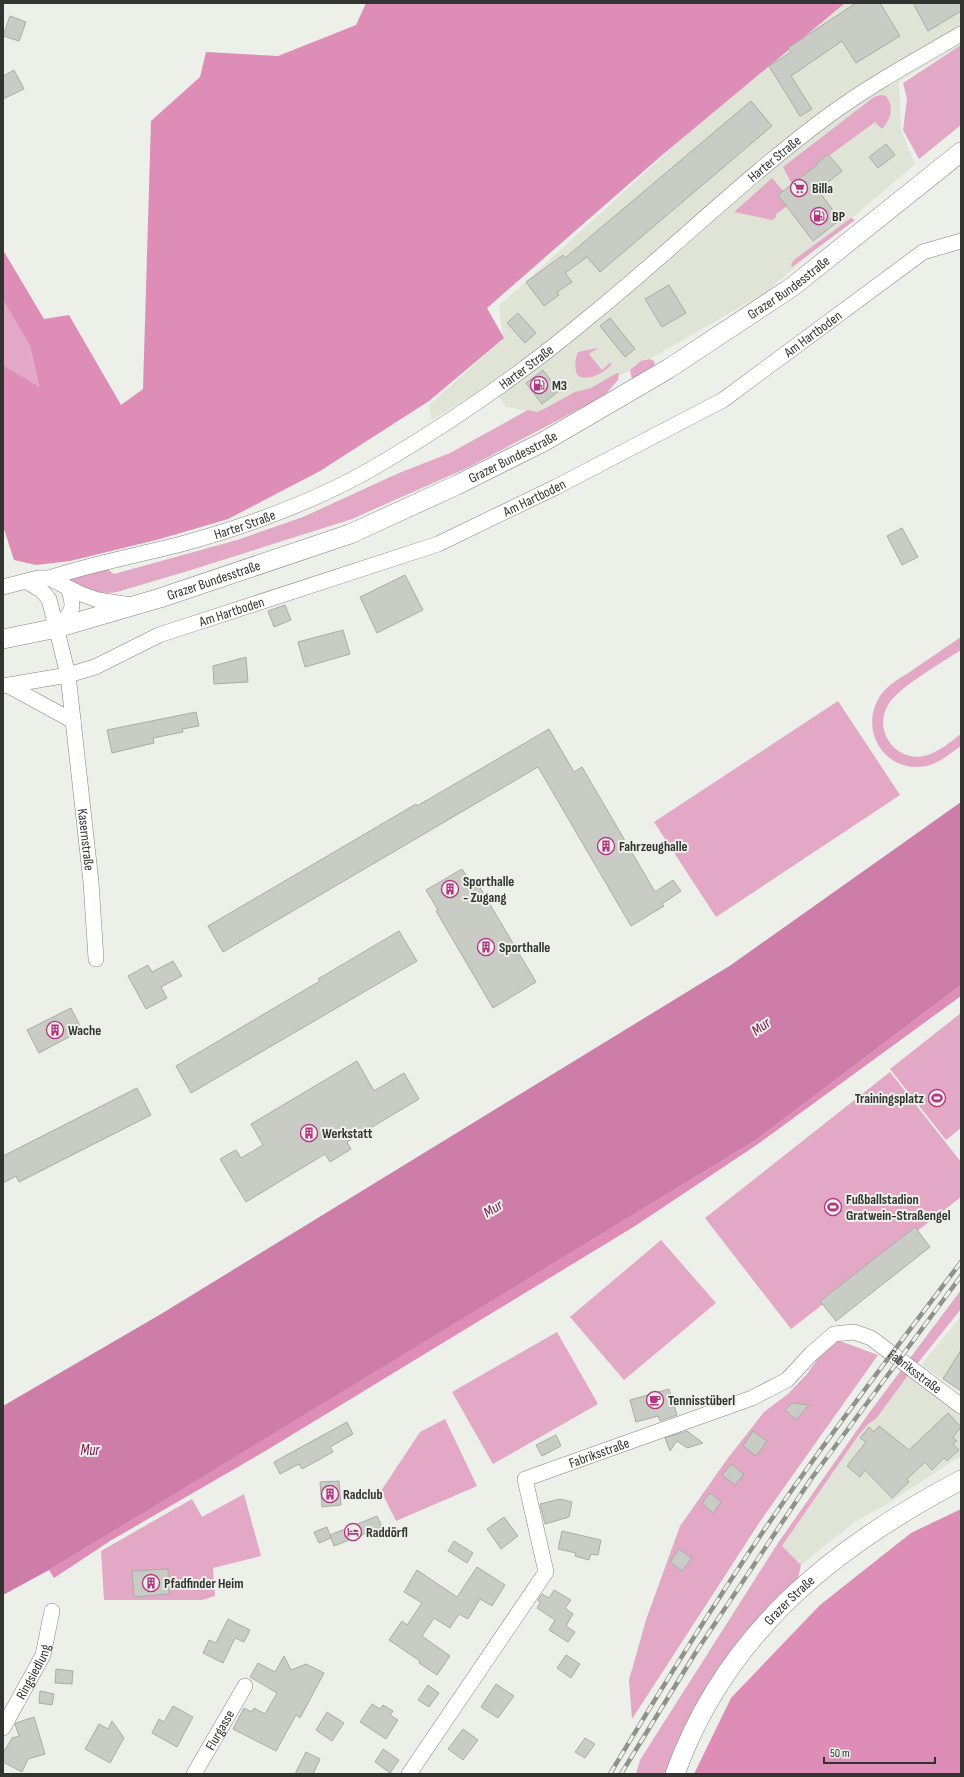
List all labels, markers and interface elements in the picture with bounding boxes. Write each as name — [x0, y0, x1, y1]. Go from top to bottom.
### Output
street label: Harter Straße — [744, 132, 804, 185]
supermarket icon: Billa — [789, 178, 809, 198]
place label: Billa — [812, 180, 833, 197]
fuel station icon: BP — [809, 206, 829, 226]
place label: BP — [832, 208, 845, 225]
street label: Grazer Bundesstraße — [744, 252, 833, 323]
street label: Am Hartboden — [780, 307, 845, 361]
street label: Harter Straße — [495, 341, 557, 393]
fuel station icon: M3 — [529, 375, 549, 395]
place label: M3 — [552, 377, 567, 394]
street label: Grazer Bundesstraße — [465, 427, 560, 486]
street label: Am Hartboden — [499, 475, 568, 520]
street label: Harter Straße — [212, 506, 278, 543]
street label: Grazer Bundesstraße — [165, 556, 263, 604]
street label: Am Hartboden — [196, 593, 266, 630]
street label: Kasernstraße — [74, 808, 98, 871]
building icon: Fahrzeughalle — [596, 836, 616, 856]
place label: Fahrzeughalle — [619, 838, 688, 855]
place label: Sporthalle - Zugang — [463, 873, 514, 906]
building icon: Sporthalle - Zugang — [440, 879, 460, 899]
building icon: Sporthalle — [476, 937, 496, 957]
place label: Sporthalle — [499, 939, 550, 956]
water label: Mur — [748, 1013, 775, 1040]
building icon: Wache — [45, 1020, 65, 1040]
place label: Wache — [68, 1022, 101, 1039]
sports icon: Trainingsplatz — [927, 1088, 947, 1108]
place label: Trainingsplatz — [855, 1090, 925, 1107]
building icon: Werkstatt — [299, 1123, 319, 1143]
place label: Werkstatt — [322, 1125, 373, 1142]
place label: Fußballstadion Gratwein-Straßengel — [846, 1191, 951, 1224]
water label: Mur — [480, 1195, 507, 1222]
sports icon: Fußballstadion Gratwein-Straßengel — [823, 1197, 843, 1217]
street label: Fabriksstraße — [885, 1346, 945, 1397]
cafe icon: Tennisstüberl — [645, 1390, 665, 1410]
place label: Tennisstüberl — [668, 1392, 735, 1409]
street label: Fabriksstraße — [567, 1434, 632, 1471]
water label: Mur — [80, 1441, 100, 1460]
building icon: Radclub — [320, 1484, 340, 1504]
place label: Radclub — [343, 1486, 383, 1503]
hotel icon: Raddörfl — [343, 1522, 363, 1542]
place label: Raddörfl — [366, 1524, 408, 1541]
street label: Grazer Straße — [760, 1572, 818, 1628]
building icon: Pfadfinder Heim — [141, 1573, 161, 1593]
place label: Pfadfinder Heim — [164, 1575, 243, 1592]
street label: Ringsiedlung — [12, 1642, 54, 1702]
street label: Flurgasse — [201, 1707, 238, 1753]
scale bar — [824, 1739, 935, 1765]
text: 50 m — [830, 1746, 850, 1761]

